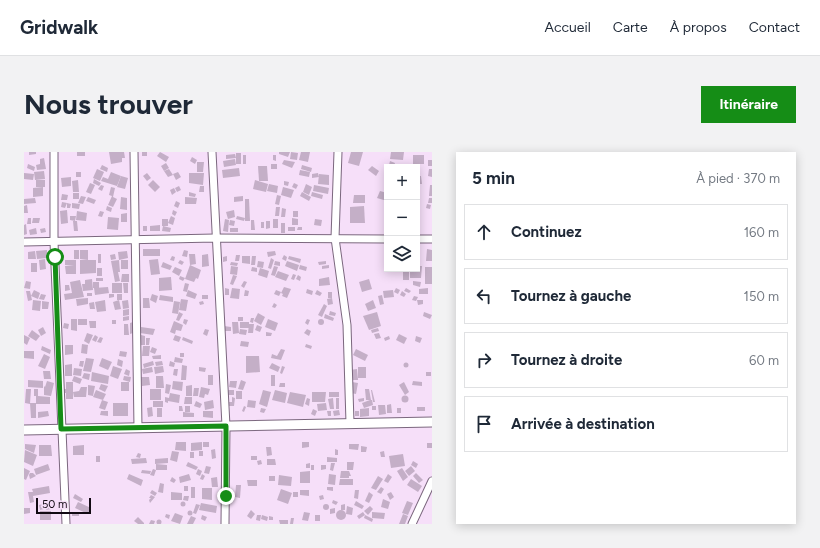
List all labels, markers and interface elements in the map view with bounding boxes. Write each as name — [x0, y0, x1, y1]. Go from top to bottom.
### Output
text: Gridwalk — [20, 16, 98, 39]
text: Accueil — [545, 19, 591, 36]
text: Carte — [613, 19, 648, 36]
text: À propos — [670, 19, 727, 36]
text: Contact — [749, 19, 800, 36]
button: Itinéraire — [701, 86, 796, 123]
text: Nous trouver — [24, 87, 193, 121]
map controls — [384, 164, 420, 272]
button: + — [384, 164, 420, 200]
text: 5 min — [472, 168, 515, 188]
text: À pied · 370 m — [696, 171, 780, 186]
button: − — [384, 200, 420, 236]
icon: ahead — [473, 221, 495, 243]
text: Continuez — [511, 223, 582, 241]
text: 160 m — [744, 225, 779, 240]
button: layers — [384, 236, 420, 272]
route start — [46, 248, 64, 266]
icon: left — [473, 285, 495, 307]
text: Tournez à gauche — [511, 287, 631, 305]
text: 150 m — [744, 289, 779, 304]
icon: right — [473, 349, 495, 371]
text: Tournez à droite — [511, 351, 622, 369]
text: 60 m — [749, 353, 779, 368]
icon: arrive — [473, 413, 495, 435]
text: Arrivée à destination — [511, 415, 655, 433]
route end — [217, 487, 235, 505]
scale bar — [36, 496, 91, 515]
text: 50 m — [42, 498, 67, 511]

